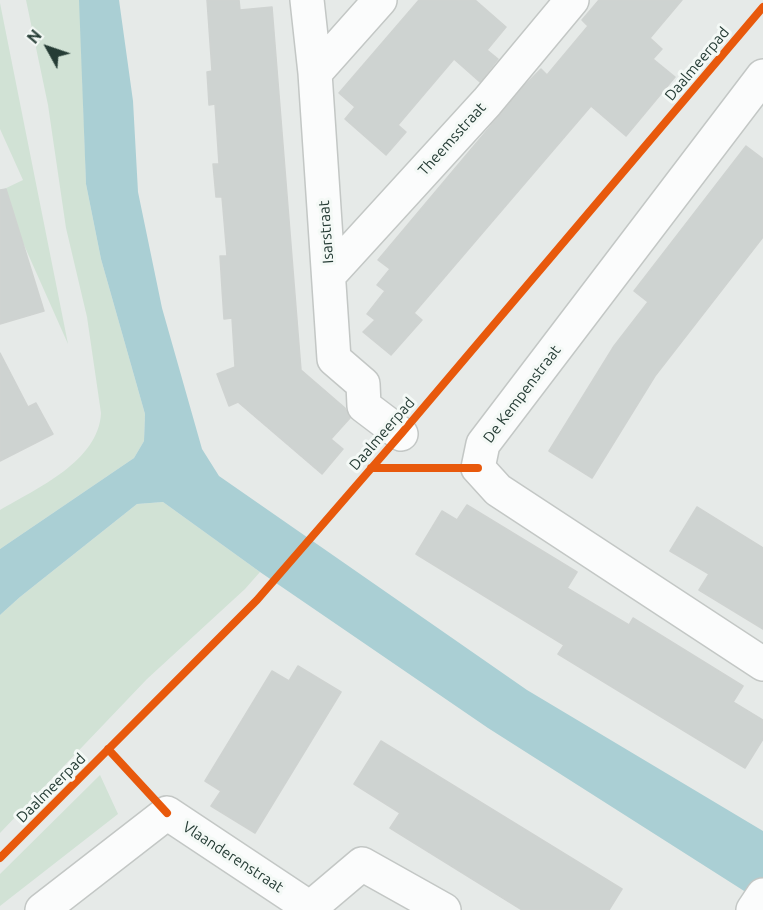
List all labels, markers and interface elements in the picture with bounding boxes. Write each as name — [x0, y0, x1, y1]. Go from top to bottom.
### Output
north arrow — [18, 18, 78, 78]
street label: Daalmeerpad — [661, 24, 733, 104]
text: N — [23, 26, 45, 47]
street label: Theemsstraat — [414, 99, 490, 179]
street label: Isarstraat — [315, 200, 337, 264]
street label: De Kempenstraat — [479, 342, 565, 446]
street label: Daalmeerpad — [346, 394, 418, 474]
street label: Daalmeerpad — [13, 750, 89, 826]
street label: Vlaanderenstraat — [179, 818, 287, 896]

